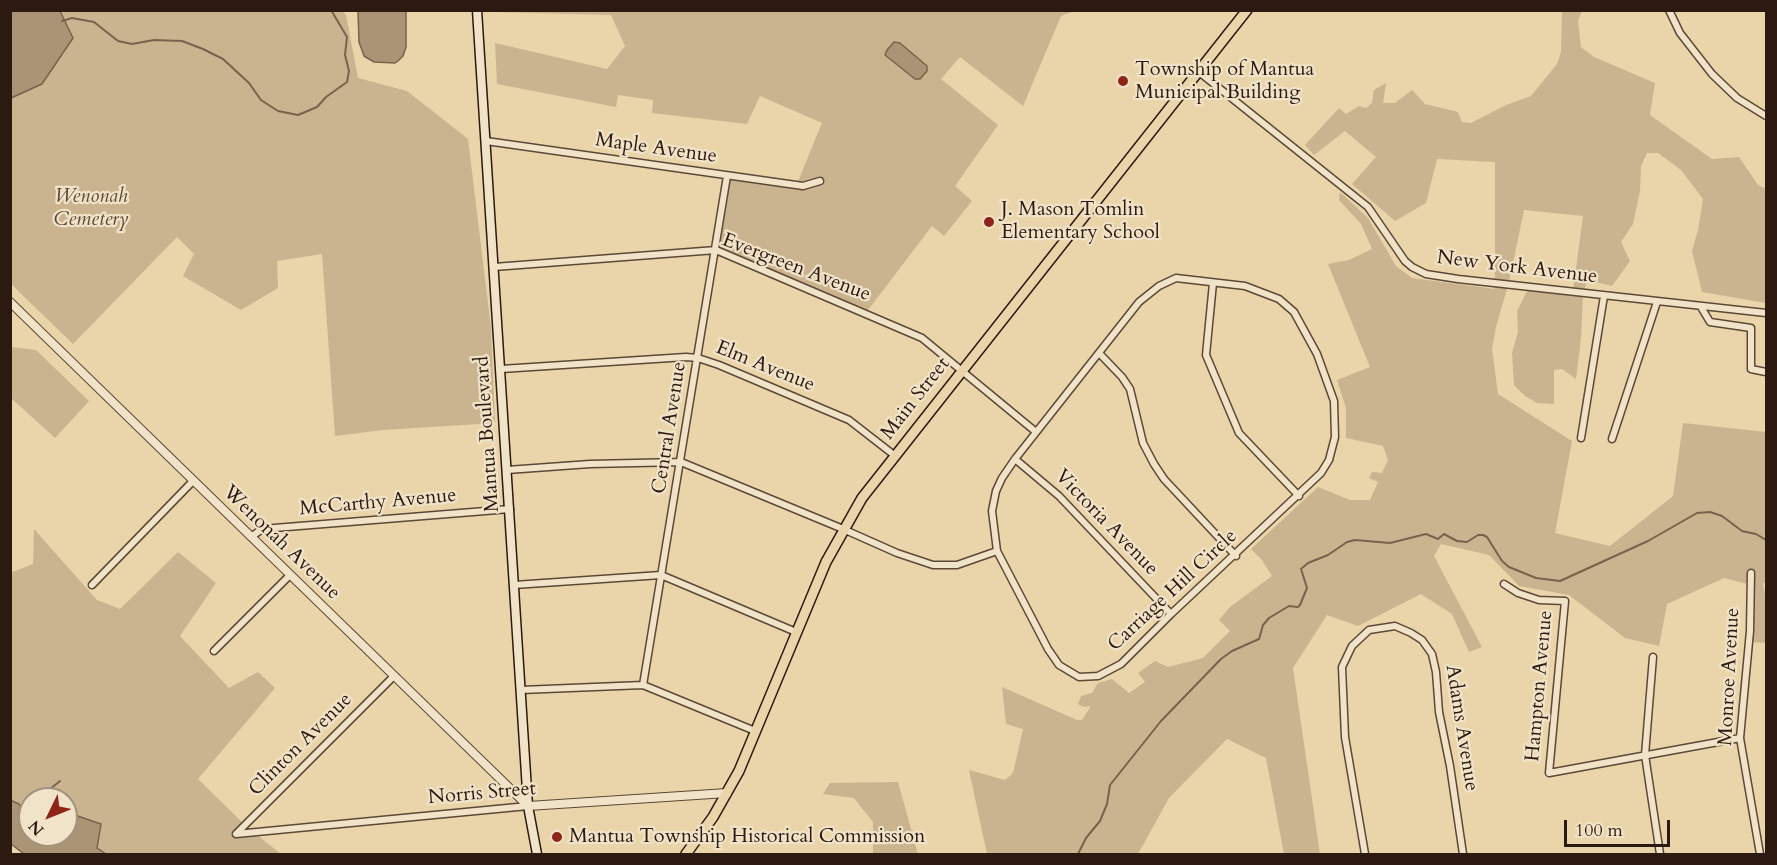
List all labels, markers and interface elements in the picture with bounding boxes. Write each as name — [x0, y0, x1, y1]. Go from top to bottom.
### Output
place label: Township of Mantua Municipal Building — [1135, 58, 1314, 105]
marker: Township of Mantua Municipal Building — [1116, 74, 1130, 88]
street label: Maple Avenue — [594, 129, 718, 169]
park label: Wenonah Cemetery — [53, 185, 129, 232]
place label: J. Mason Tomlin Elementary School — [1001, 198, 1160, 245]
marker: J. Mason Tomlin Elementary School — [982, 215, 996, 229]
street label: Evergreen Avenue — [718, 229, 874, 307]
street label: New York Avenue — [1435, 246, 1599, 290]
street label: Elm Avenue — [712, 336, 818, 398]
street label: Main Street — [876, 353, 956, 445]
street label: Mantua Boulevard — [471, 355, 505, 513]
street label: Central Avenue — [648, 360, 692, 496]
street label: Victoria Avenue — [1049, 465, 1163, 581]
street label: Wenonah Avenue — [217, 481, 345, 605]
street label: McCarthy Avenue — [299, 484, 457, 522]
street label: Carriage Hill Circle — [1103, 525, 1243, 657]
street label: Monroe Avenue — [1714, 607, 1746, 747]
street label: Hampton Avenue — [1521, 609, 1559, 763]
street label: Adams Avenue — [1439, 663, 1483, 793]
street label: Clinton Avenue — [244, 688, 358, 802]
street label: Norris Street — [427, 777, 537, 811]
north arrow — [18, 787, 78, 847]
scale bar — [1567, 808, 1674, 846]
text: N — [24, 815, 49, 840]
text: 100 m — [1575, 818, 1623, 843]
place label: Mantua Township Historical Commission — [569, 825, 925, 849]
marker: Mantua Township Historical Commission — [550, 830, 564, 844]

